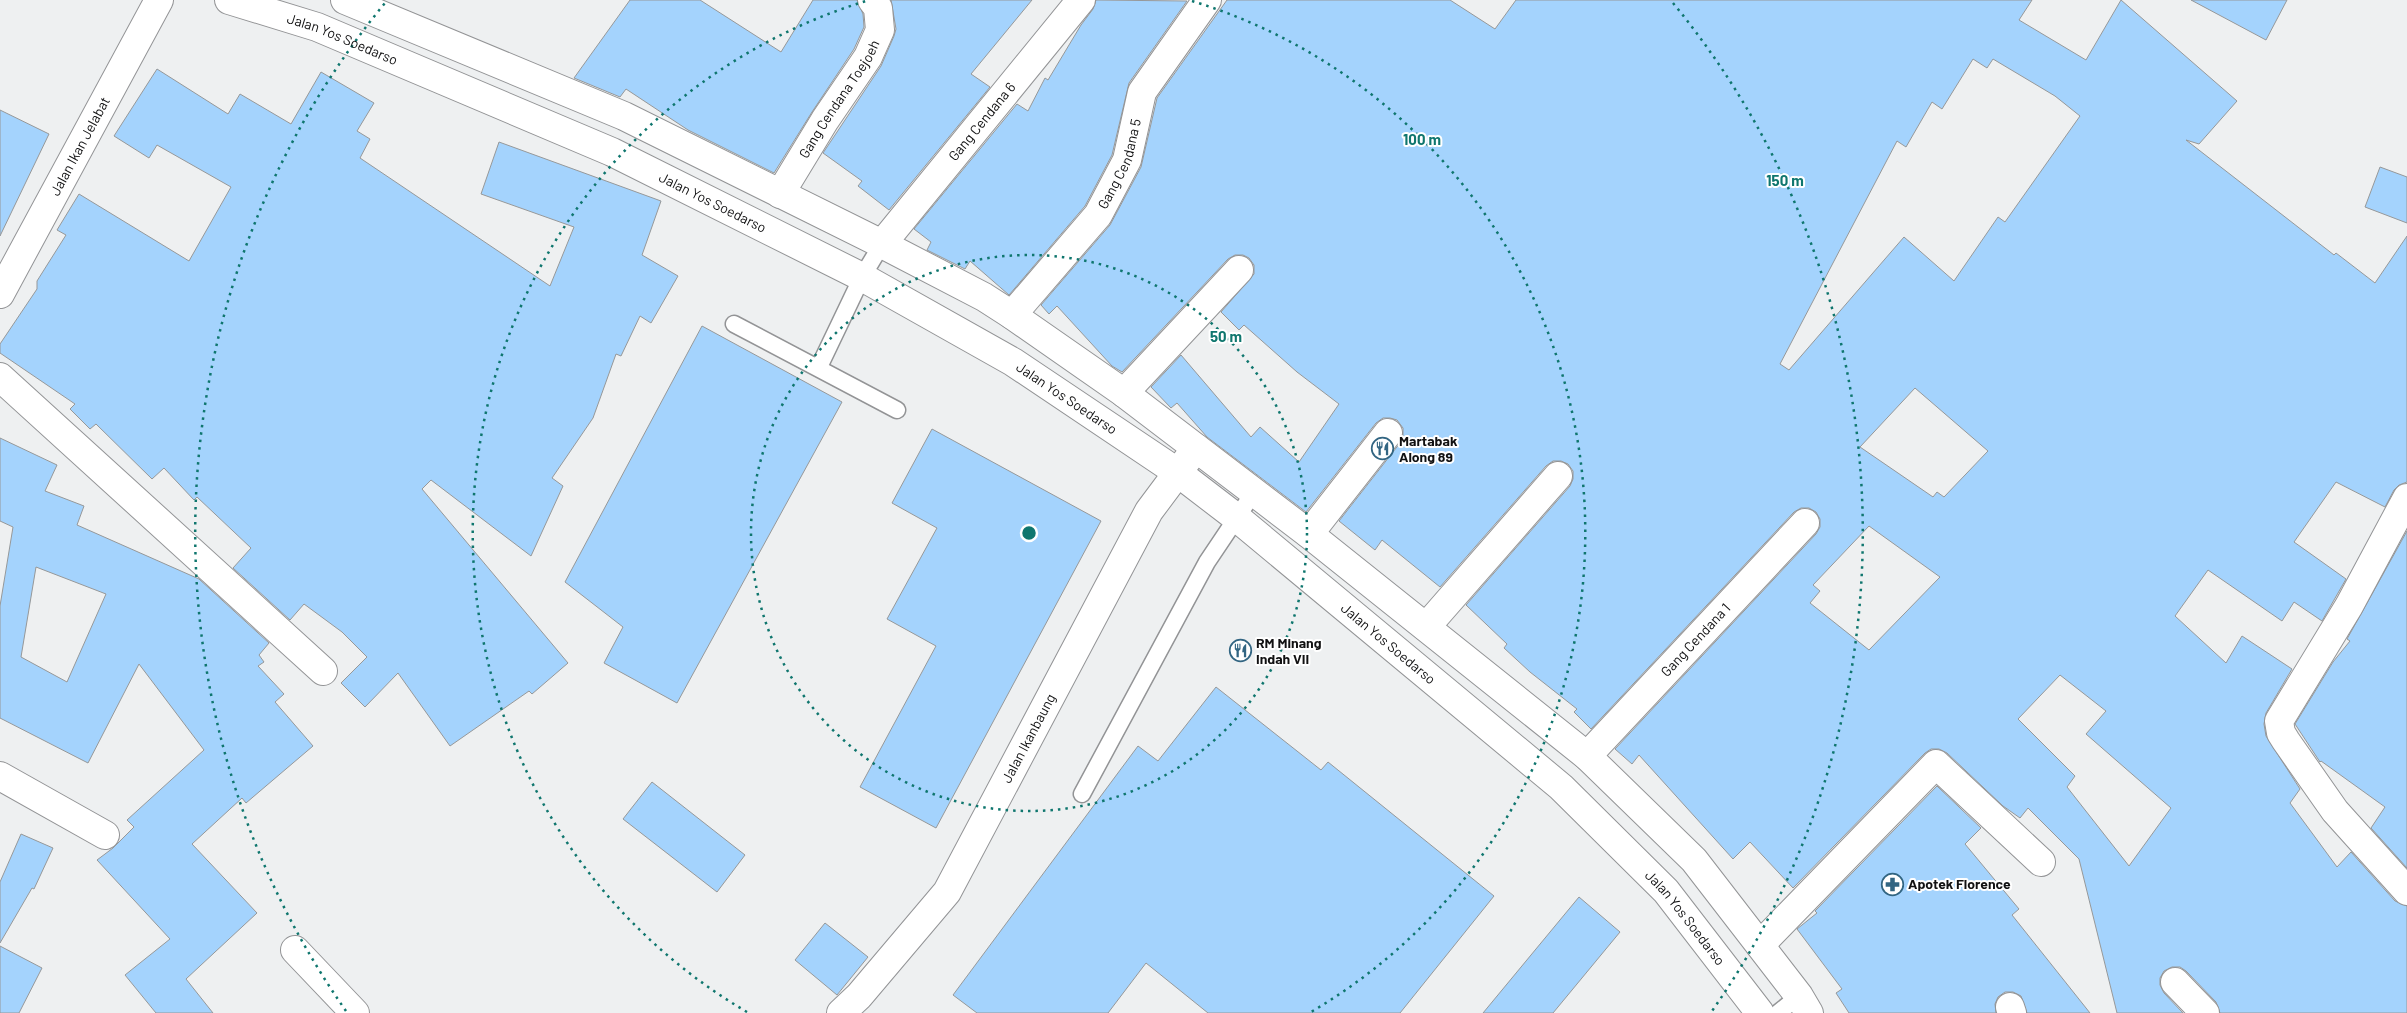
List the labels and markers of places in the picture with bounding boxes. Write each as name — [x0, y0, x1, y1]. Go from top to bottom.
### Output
place label: Martabak Along 89 — [1399, 432, 1458, 465]
restaurant icon: Martabak Along 89 — [1371, 437, 1395, 461]
centre of rings — [1020, 524, 1038, 542]
place label: RM Minang Indah VII — [1256, 634, 1322, 667]
restaurant icon: RM Minang Indah VII — [1228, 639, 1252, 663]
pharmacy icon: Apotek Florence — [1880, 872, 1904, 896]
place label: Apotek Florence — [1908, 875, 2011, 892]

